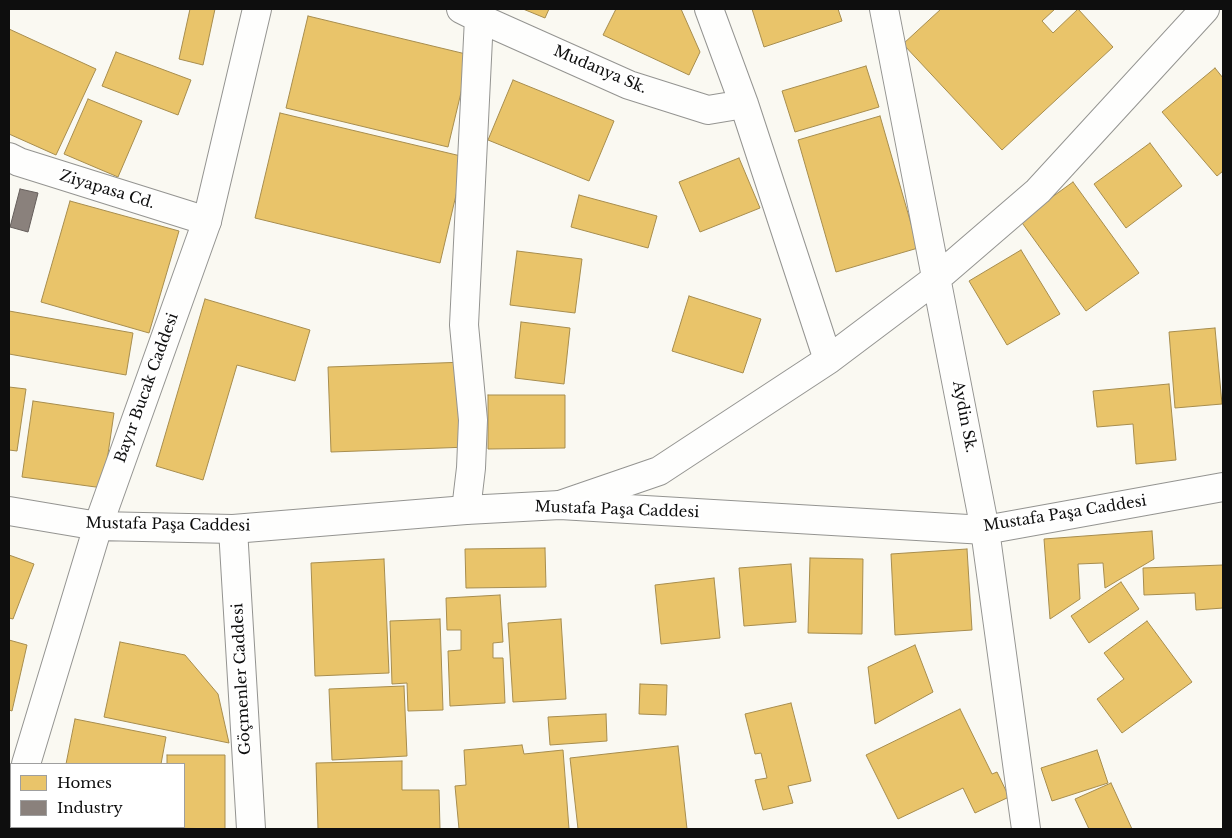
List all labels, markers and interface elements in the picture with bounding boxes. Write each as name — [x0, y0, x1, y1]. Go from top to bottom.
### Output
street label: Mudanya Sk. — [551, 42, 649, 98]
street label: Ziyapasa Cd. — [57, 167, 157, 213]
street label: Bayır Bucak Caddesi — [111, 311, 183, 465]
street label: Aydin Sk. — [948, 380, 980, 454]
street label: Mustafa Paşa Caddesi — [982, 492, 1148, 536]
street label: Mustafa Paşa Caddesi — [534, 498, 700, 522]
street label: Mustafa Paşa Caddesi — [86, 515, 250, 535]
street label: Göçmenler Caddesi — [229, 603, 255, 755]
legend — [10, 763, 185, 828]
text: Homes — [57, 773, 112, 792]
text: Industry — [57, 798, 123, 817]

